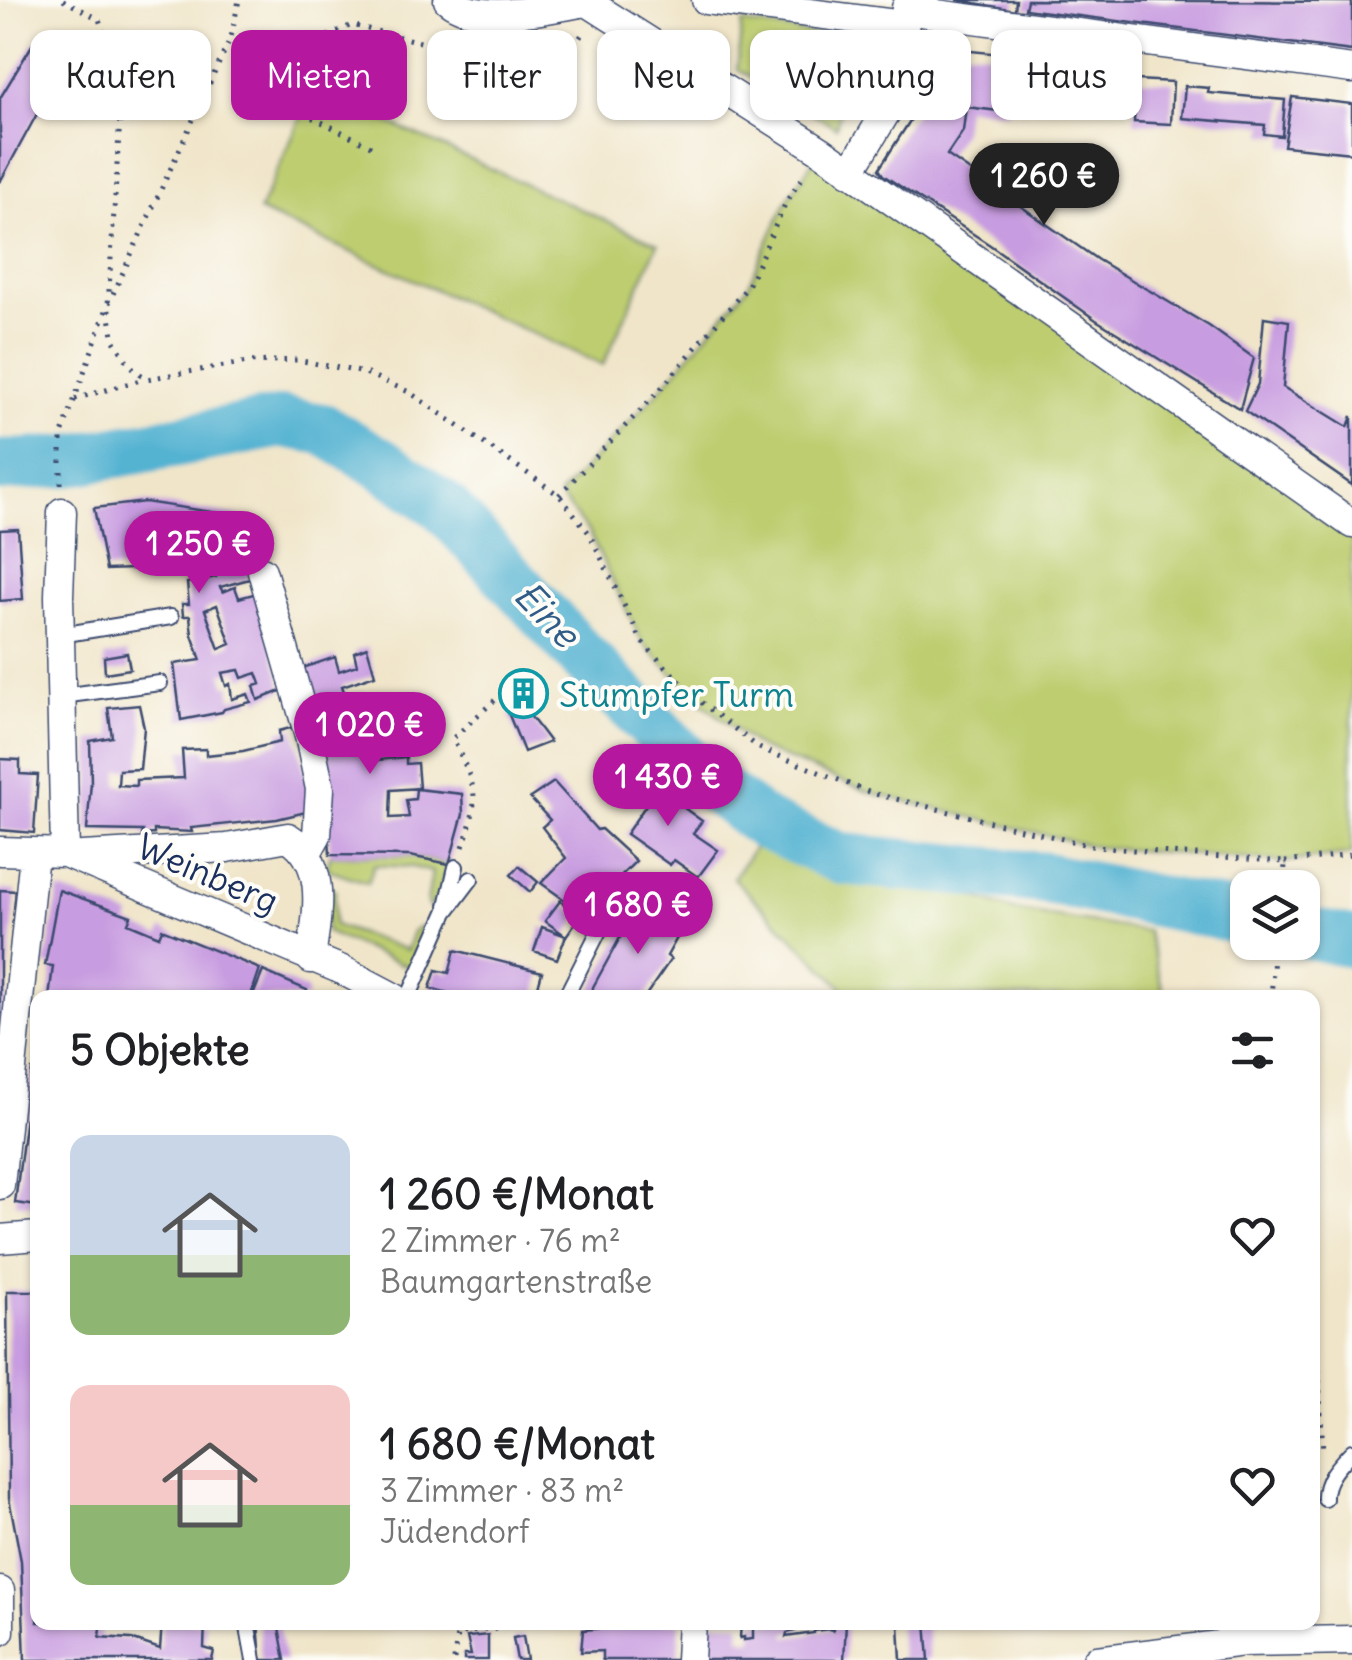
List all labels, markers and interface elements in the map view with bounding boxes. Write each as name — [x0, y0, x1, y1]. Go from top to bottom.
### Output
chip: Kaufen — [30, 30, 211, 120]
chip: Mieten — [231, 30, 407, 120]
chip: Filter — [427, 30, 577, 120]
chip: Neu — [597, 30, 730, 120]
chip: Wohnung — [750, 30, 971, 120]
chip: Haus — [991, 30, 1142, 120]
pin: 1 260 € — [952, 143, 1136, 228]
text: 1 260 € — [991, 155, 1097, 196]
pin: 1 250 € — [107, 511, 291, 596]
text: 1 250 € — [146, 523, 252, 564]
water label: Eine — [505, 571, 591, 659]
building icon: Stumpfer Turm — [498, 668, 550, 720]
place label: Stumpfer Turm — [559, 672, 794, 716]
pin: 1 020 € — [278, 692, 462, 777]
text: 1 020 € — [316, 704, 424, 745]
pin: 1 430 € — [576, 744, 760, 829]
text: 1 430 € — [615, 756, 721, 797]
street label: Weinberg — [131, 824, 285, 922]
map controls — [1230, 870, 1320, 960]
button: layers — [1230, 870, 1320, 960]
pin: 1 680 € — [546, 872, 730, 957]
text: 1 680 € — [585, 884, 691, 925]
icon: filters — [1225, 1023, 1280, 1078]
text: 5 Objekte — [70, 1024, 250, 1076]
text: 1 260 €/Monat — [380, 1168, 654, 1220]
icon: home — [150, 1175, 270, 1295]
icon: heart — [1225, 1208, 1280, 1263]
text: 2 Zimmer · 76 m² — [380, 1220, 621, 1261]
text: Baumgartenstraße — [380, 1261, 652, 1302]
text: 1 680 €/Monat — [380, 1418, 655, 1470]
icon: home — [150, 1425, 270, 1545]
icon: heart — [1225, 1458, 1280, 1513]
text: 3 Zimmer · 83 m² — [380, 1470, 624, 1511]
text: Jüdendorf — [380, 1511, 530, 1552]

